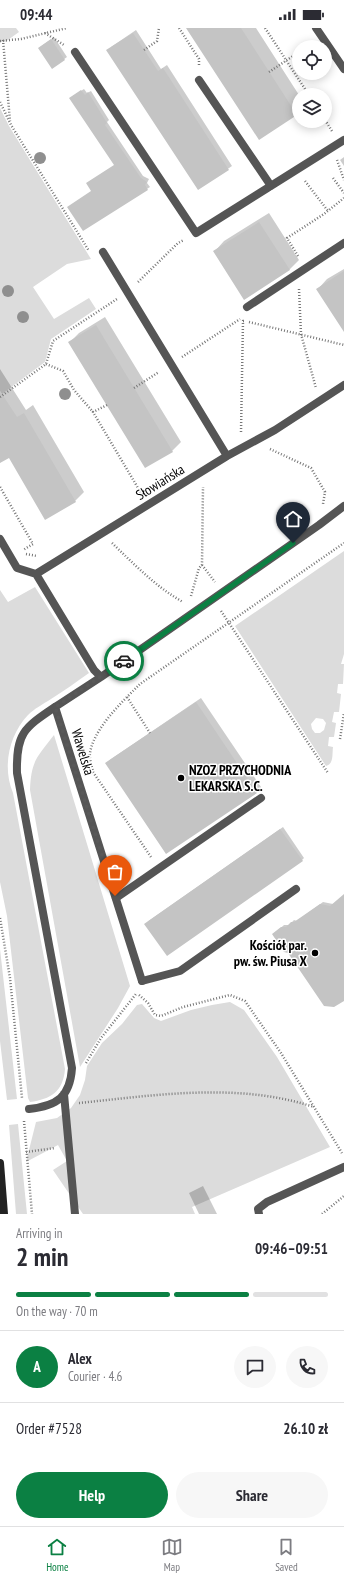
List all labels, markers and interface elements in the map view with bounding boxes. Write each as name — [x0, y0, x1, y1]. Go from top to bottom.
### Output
text: 09:44 — [20, 5, 52, 24]
map controls — [292, 40, 332, 128]
button: locate — [292, 40, 332, 80]
button: layers — [292, 88, 332, 128]
street label: Słowiańska — [132, 460, 188, 504]
pin — [276, 502, 310, 543]
icon: home — [282, 508, 304, 530]
courier — [104, 641, 144, 681]
icon: car — [113, 650, 135, 672]
street label: Wawelska — [67, 727, 99, 777]
place label: NZOZ PRZYCHODNIA LEKARSKA S.C. — [189, 761, 292, 795]
marker: NZOZ PRZYCHODNIA LEKARSKA S.C. — [176, 773, 186, 783]
pin — [98, 855, 132, 896]
icon: bag — [104, 861, 126, 883]
place label: Kościół par. pw. św. Piusa X — [234, 936, 308, 970]
marker: Kościół par. pw. św. Piusa X — [310, 948, 320, 958]
text: Arriving in — [16, 1225, 63, 1242]
text: 09:46–09:51 — [255, 1239, 328, 1258]
text: 2 min — [16, 1240, 69, 1273]
text: On the way · 70 m — [16, 1303, 98, 1320]
button: chat — [234, 1346, 276, 1388]
button: phone — [286, 1346, 328, 1388]
text: Alex — [68, 1349, 92, 1368]
text: A — [33, 1357, 41, 1376]
text: Courier · 4.6 — [68, 1368, 122, 1385]
text: Order #7528 — [16, 1419, 82, 1438]
text: 26.10 zł — [283, 1419, 328, 1438]
button: Help — [16, 1472, 168, 1518]
button: Share — [176, 1472, 328, 1518]
tab: Home — [46, 1536, 69, 1574]
tab: Map — [161, 1536, 183, 1574]
tab: Saved — [275, 1536, 298, 1574]

